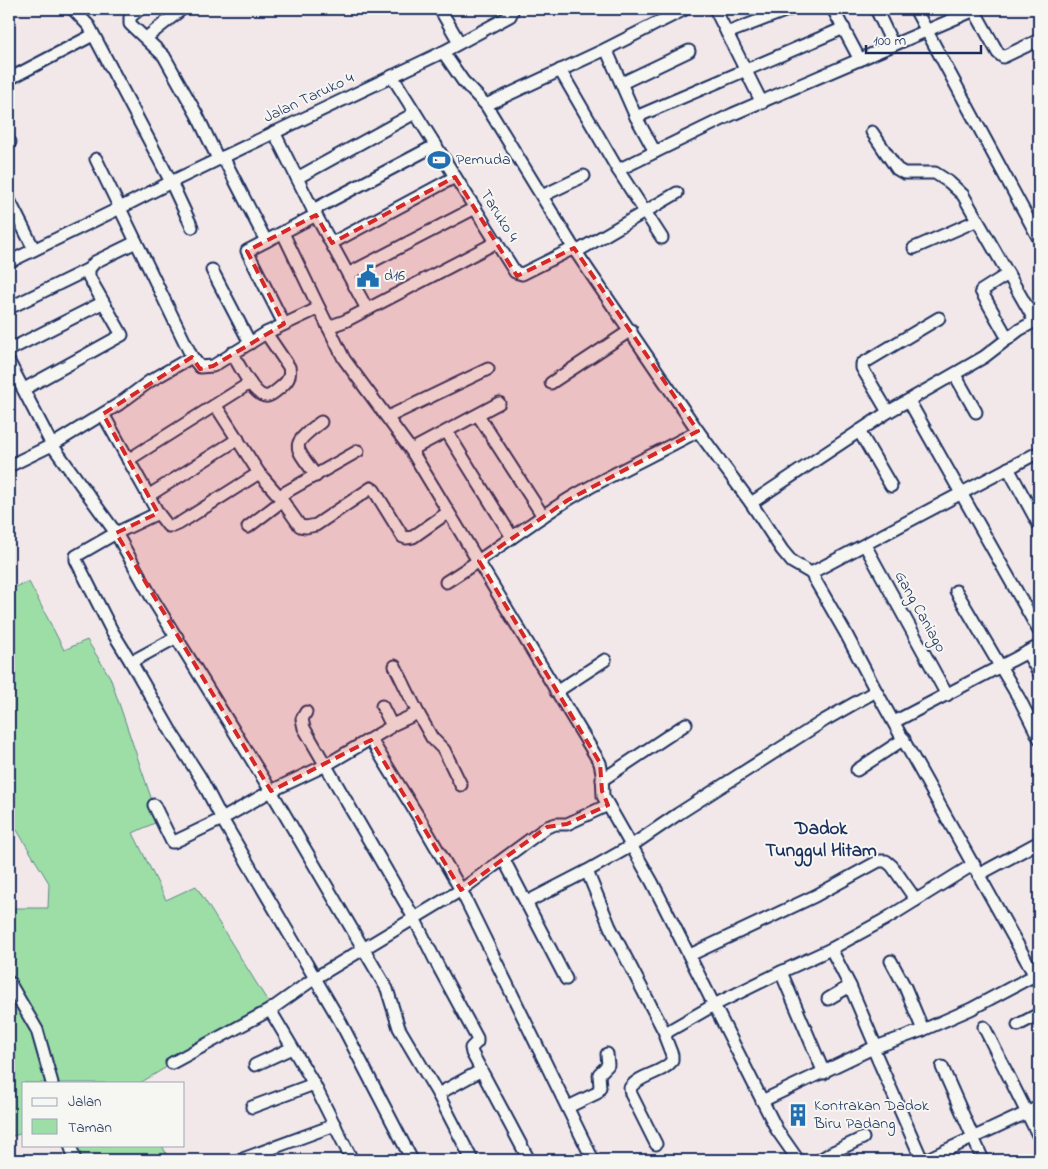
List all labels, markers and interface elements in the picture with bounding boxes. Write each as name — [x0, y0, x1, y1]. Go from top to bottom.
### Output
scale bar — [866, 22, 980, 54]
text: 100 m — [873, 30, 906, 52]
street label: Jalan Taruko 4 — [260, 66, 359, 129]
sports icon: Pemuda — [426, 147, 452, 173]
place label: Pemuda — [456, 148, 511, 172]
street label: Taruko 4 — [474, 185, 525, 247]
public building icon: d16 — [355, 263, 381, 289]
place label: d16 — [384, 264, 405, 288]
street label: Gang Caniago — [888, 567, 952, 657]
district label: Dadok Tunggul Hitam — [765, 816, 877, 867]
legend — [22, 1082, 185, 1146]
text: Jalan — [68, 1091, 101, 1113]
place label: Kontrakan Dadok Biru Padang — [813, 1094, 930, 1136]
building icon: Kontrakan Dadok Biru Padang — [785, 1102, 811, 1128]
text: Taman — [68, 1117, 112, 1139]

